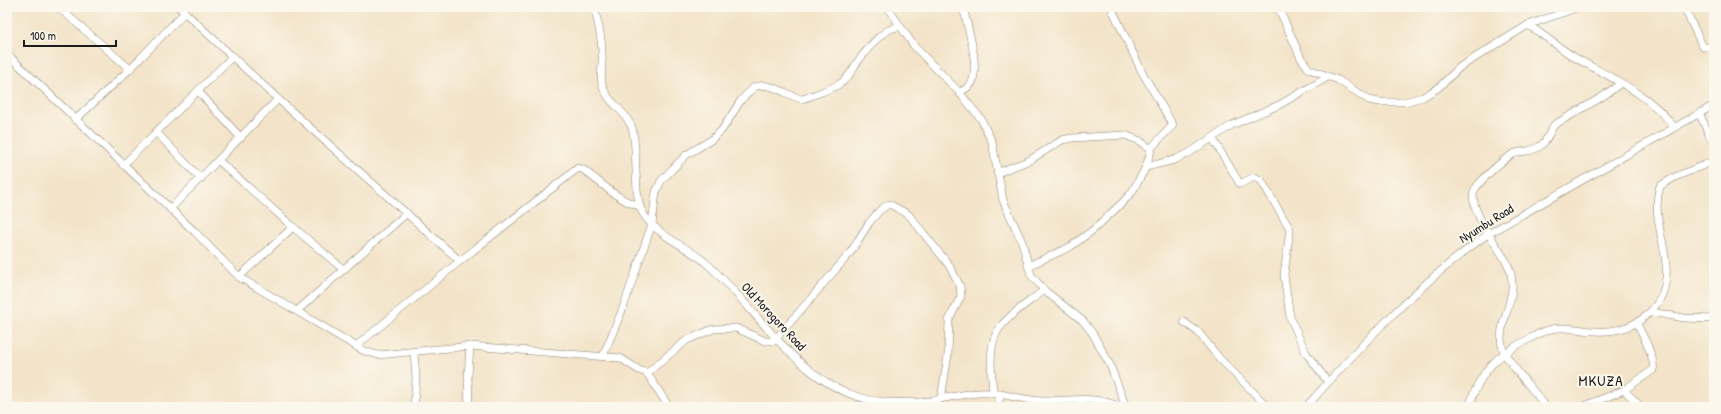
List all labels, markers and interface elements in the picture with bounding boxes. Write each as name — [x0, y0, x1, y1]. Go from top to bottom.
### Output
scale bar — [24, 22, 116, 48]
text: 100 m — [30, 27, 56, 44]
street label: Nyumbu Road — [1455, 199, 1517, 247]
street label: Old Morogoro Road — [738, 278, 810, 354]
district label: MKUZA — [1579, 370, 1623, 391]

